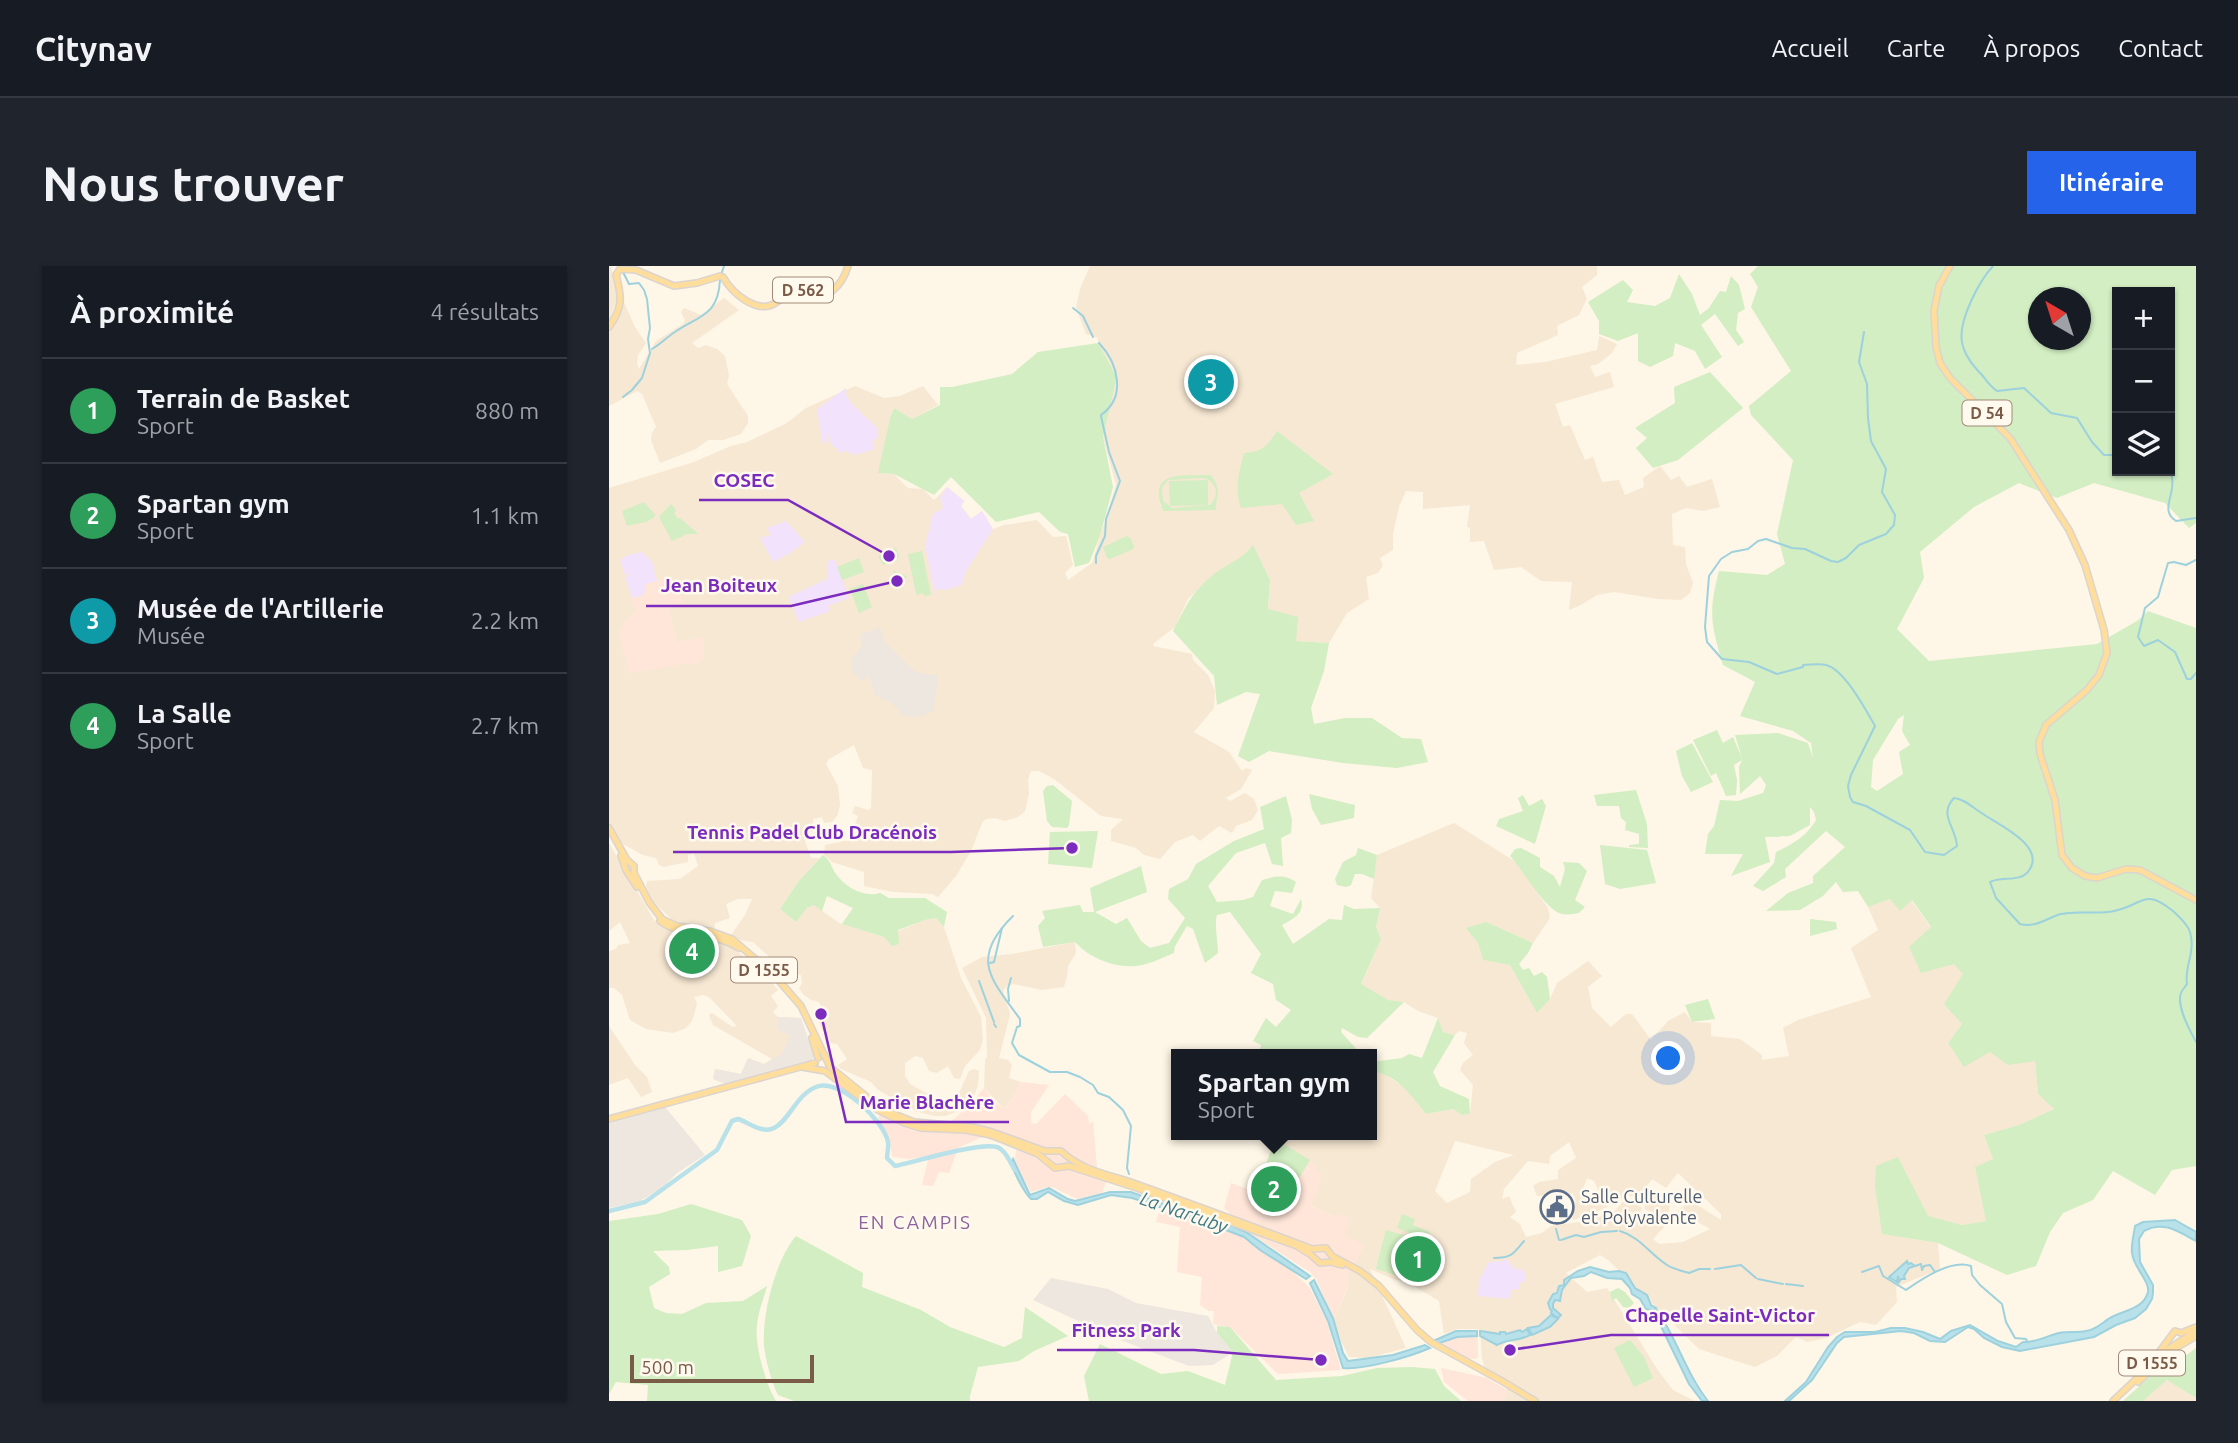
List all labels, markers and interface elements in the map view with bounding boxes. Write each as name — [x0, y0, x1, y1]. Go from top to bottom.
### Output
text: Citynav — [35, 30, 152, 67]
text: Accueil — [1772, 35, 1849, 62]
text: Carte — [1887, 35, 1946, 62]
text: À propos — [1984, 35, 2080, 62]
text: Contact — [2118, 35, 2203, 62]
button: Itinéraire — [2027, 151, 2196, 214]
text: Nous trouver — [42, 155, 344, 210]
road number: D 562 — [773, 278, 833, 302]
north arrow — [2028, 287, 2091, 350]
map controls — [2112, 287, 2175, 476]
button: + — [2112, 287, 2175, 350]
text: À proximité — [70, 295, 234, 329]
text: 4 résultats — [430, 299, 539, 324]
button: − — [2112, 350, 2175, 413]
pin: 3 — [1188, 356, 1234, 408]
text: Terrain de Basket — [137, 384, 350, 413]
text: 1 — [87, 398, 99, 423]
text: 880 m — [475, 398, 539, 423]
road number: D 54 — [1963, 400, 2011, 426]
text: Sport — [137, 413, 194, 438]
button: layers — [2112, 413, 2175, 476]
callout: COSEC — [699, 460, 788, 500]
text: COSEC — [714, 469, 774, 491]
text: Spartan gym — [137, 489, 290, 518]
text: 2 — [87, 503, 99, 528]
text: 1.1 km — [471, 503, 539, 528]
text: Sport — [137, 518, 194, 543]
callout: Jean Boiteux — [646, 566, 791, 606]
text: Jean Boiteux — [661, 574, 778, 596]
text: Musée de l'Artillerie — [137, 594, 384, 623]
text: 3 — [87, 608, 99, 633]
text: 2.2 km — [471, 608, 539, 633]
text: Musée — [137, 623, 206, 648]
text: La Salle — [137, 699, 232, 728]
text: 4 — [87, 713, 99, 738]
text: 2.7 km — [471, 713, 539, 738]
text: Sport — [137, 728, 194, 753]
callout: Tennis Padel Club Dracénois — [673, 812, 951, 852]
text: Tennis Padel Club Dracénois — [687, 821, 937, 843]
pin: 4 — [669, 925, 715, 977]
road number: D 1555 — [731, 958, 797, 982]
your location — [1651, 1041, 1685, 1075]
popup — [1171, 1049, 1377, 1140]
text: Spartan gym — [1198, 1068, 1350, 1097]
callout: Marie Blachère — [846, 1082, 1009, 1122]
text: Marie Blachère — [860, 1091, 994, 1113]
text: Sport — [1198, 1097, 1254, 1122]
pin: 2 — [1251, 1163, 1297, 1215]
place label: Salle Culturelle et Polyvalente — [1581, 1186, 1703, 1227]
water label: La Nartuby — [1138, 1187, 1231, 1238]
public building icon: Salle Culturelle et Polyvalente — [1538, 1188, 1576, 1226]
district label: EN CAMPIS — [858, 1211, 972, 1233]
pin: 1 — [1395, 1233, 1441, 1285]
callout: Chapelle Saint-Victor — [1611, 1295, 1829, 1335]
text: Chapelle Saint-Victor — [1625, 1304, 1815, 1326]
callout: Fitness Park — [1057, 1310, 1194, 1350]
text: Fitness Park — [1071, 1319, 1181, 1341]
road number: D 1555 — [2119, 1350, 2185, 1376]
scale bar — [630, 1352, 814, 1384]
text: 500 m — [641, 1356, 694, 1378]

